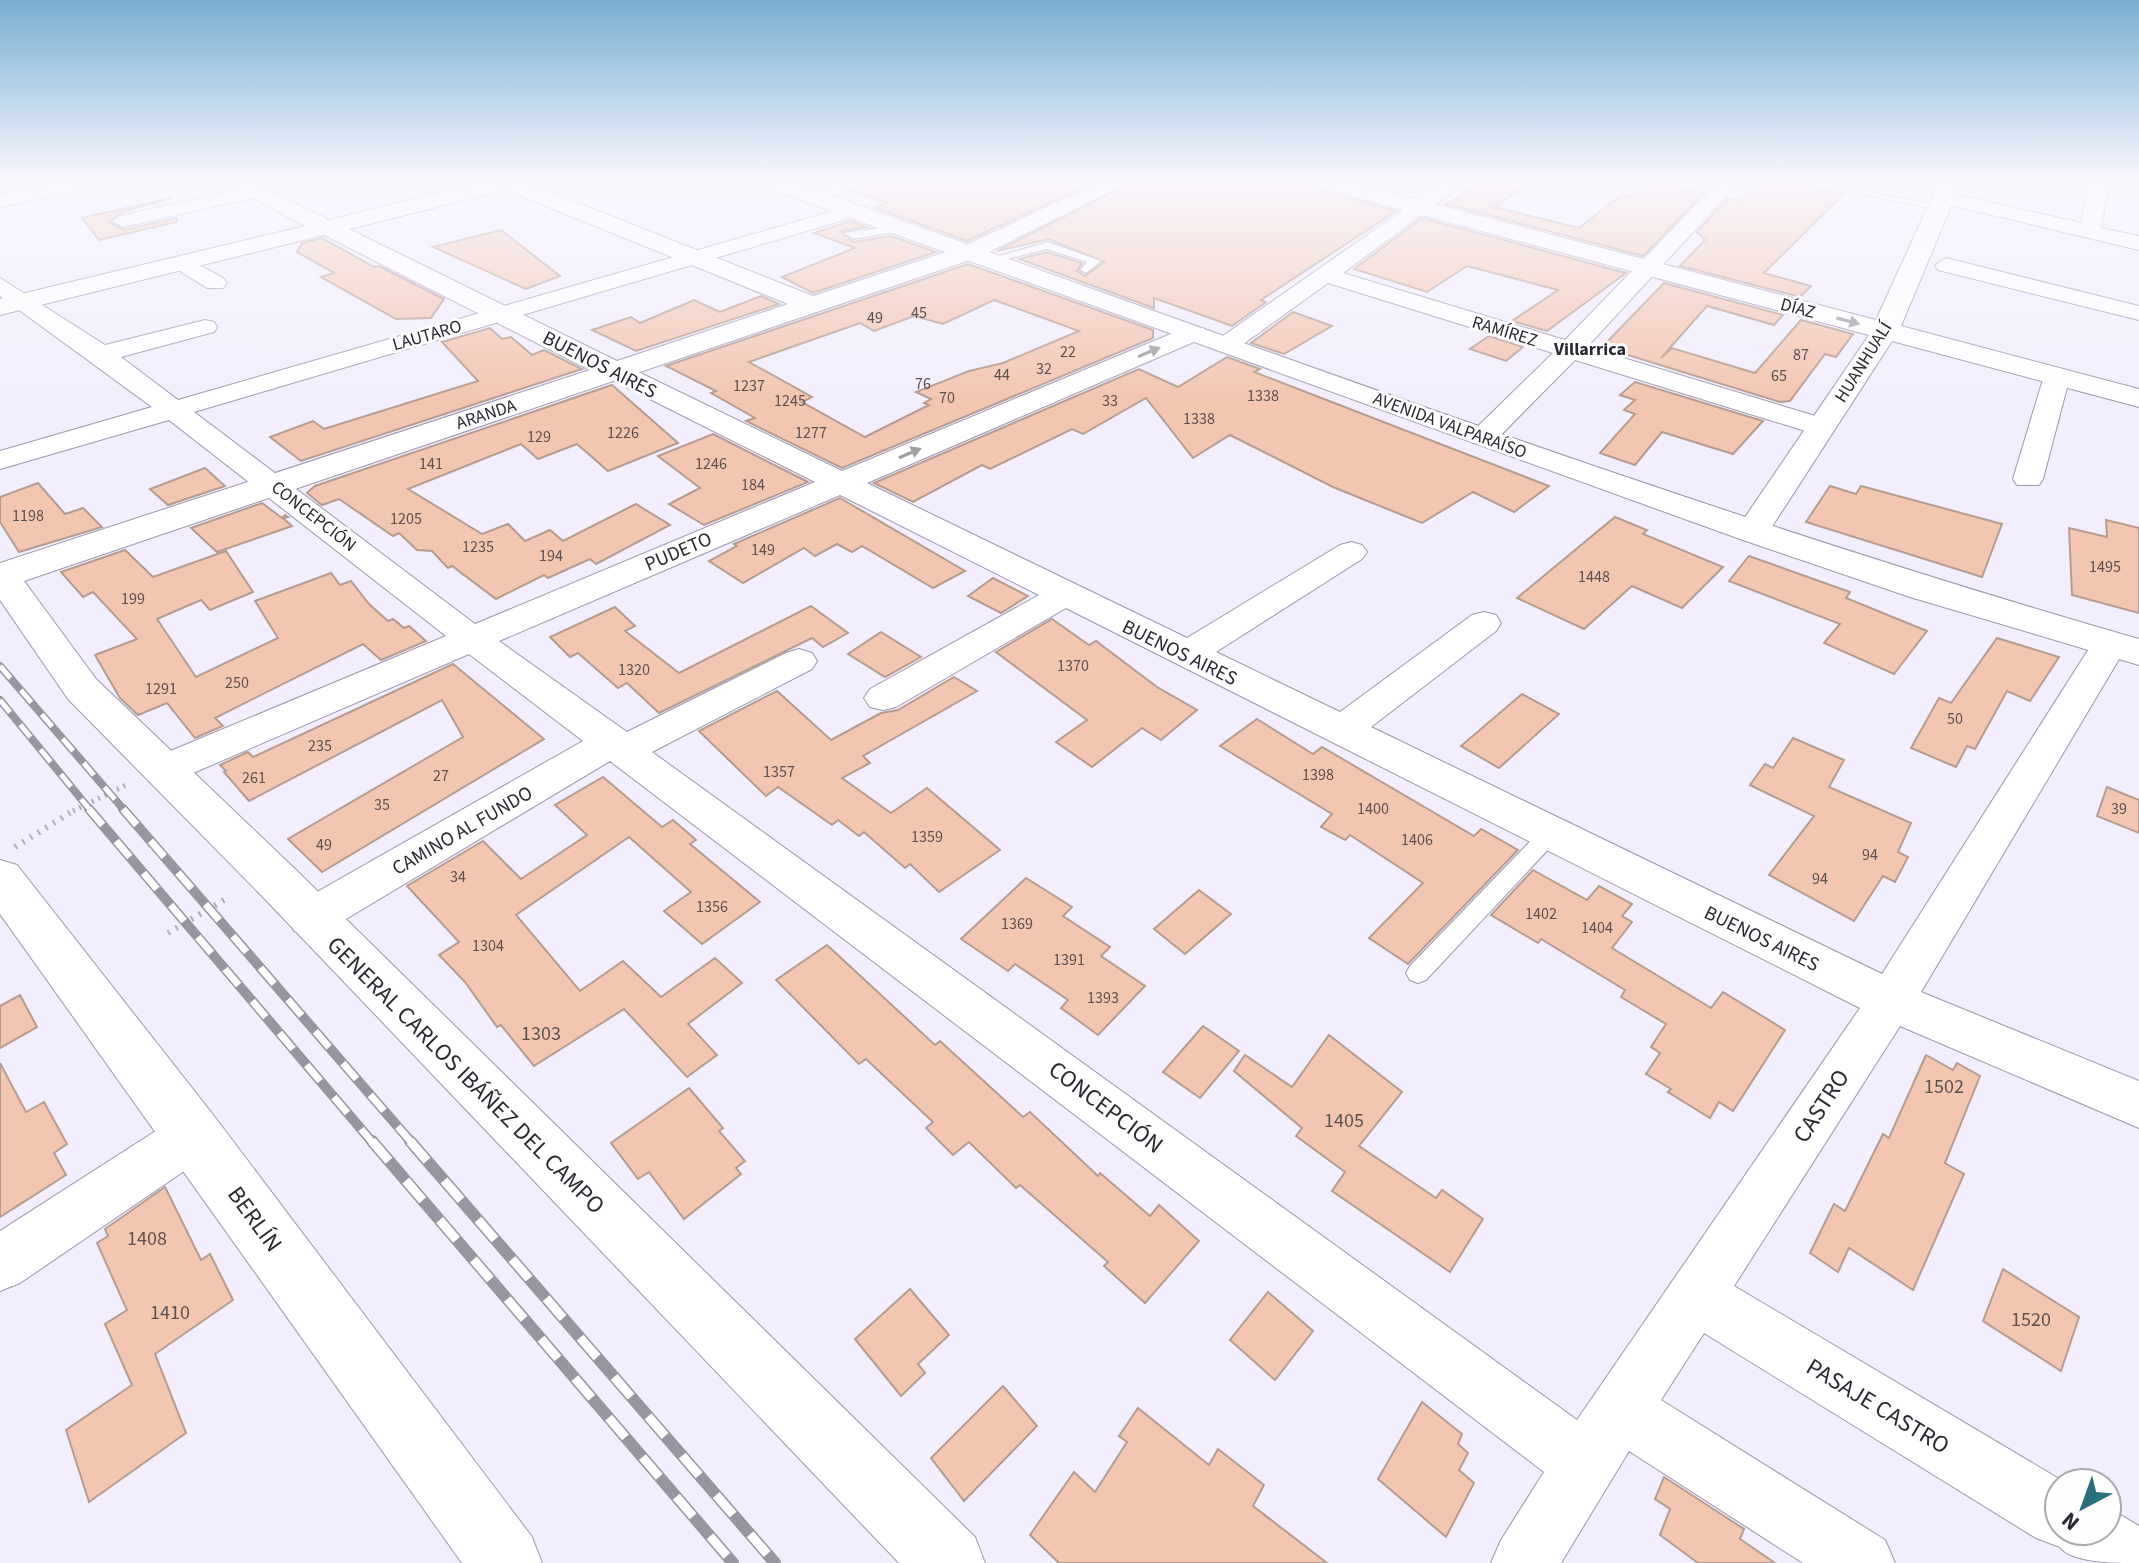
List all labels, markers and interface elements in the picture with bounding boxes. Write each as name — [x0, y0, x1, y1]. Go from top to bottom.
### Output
street label: DÍAZ — [1778, 292, 1818, 325]
house number: 45 — [911, 302, 927, 324]
house number: 49 — [867, 307, 883, 329]
street label: RAMÍREZ — [1469, 310, 1541, 353]
street label: LAUTARO — [390, 314, 465, 357]
one-way arrow — [1836, 315, 1860, 328]
street label: HUANHUALÍ — [1829, 316, 1899, 407]
street label: BUENOS AIRES — [538, 324, 662, 406]
district label: Villarrica — [1553, 337, 1626, 362]
house number: 22 — [1060, 341, 1076, 363]
house number: 87 — [1793, 344, 1809, 366]
one-way arrow — [1137, 346, 1161, 359]
house number: 32 — [1036, 358, 1052, 380]
house number: 44 — [994, 364, 1010, 386]
house number: 65 — [1771, 365, 1787, 387]
house number: 76 — [915, 373, 931, 395]
house number: 1237 — [733, 375, 765, 397]
house number: 1338 — [1247, 385, 1279, 407]
street label: AVENIDA VALPARAÍSO — [1370, 386, 1530, 465]
house number: 70 — [939, 387, 955, 409]
house number: 1245 — [774, 390, 806, 412]
house number: 33 — [1102, 390, 1118, 412]
street label: ARANDA — [453, 393, 520, 436]
house number: 1338 — [1183, 408, 1215, 430]
house number: 1226 — [607, 422, 639, 444]
house number: 1277 — [795, 422, 827, 444]
house number: 129 — [527, 426, 551, 448]
one-way arrow — [898, 446, 922, 459]
house number: 141 — [419, 453, 443, 475]
house number: 1246 — [695, 453, 727, 475]
house number: 184 — [741, 474, 765, 496]
street label: CONCEPCIÓN — [266, 475, 362, 558]
house number: 1198 — [12, 505, 44, 527]
house number: 1205 — [390, 508, 422, 530]
street label: PUDETO — [640, 525, 716, 579]
house number: 1235 — [462, 536, 494, 558]
house number: 149 — [751, 539, 775, 561]
house number: 194 — [539, 545, 563, 567]
house number: 1495 — [2089, 556, 2121, 578]
house number: 1448 — [1578, 566, 1610, 588]
house number: 199 — [121, 588, 145, 610]
street label: BUENOS AIRES — [1117, 613, 1242, 693]
house number: 1370 — [1057, 655, 1089, 677]
house number: 1320 — [618, 659, 650, 681]
house number: 250 — [225, 672, 249, 694]
house number: 1291 — [145, 678, 177, 700]
house number: 50 — [1947, 708, 1963, 730]
house number: 235 — [308, 735, 332, 757]
house number: 1357 — [763, 761, 795, 783]
house number: 1398 — [1302, 764, 1334, 786]
house number: 27 — [433, 765, 449, 787]
house number: 261 — [242, 767, 266, 789]
street label: CAMINO AL FUNDO — [387, 779, 538, 883]
house number: 35 — [374, 794, 390, 816]
house number: 1400 — [1357, 798, 1389, 820]
house number: 39 — [2111, 798, 2127, 820]
house number: 1359 — [911, 826, 943, 848]
house number: 1406 — [1401, 829, 1433, 851]
house number: 49 — [316, 834, 332, 856]
house number: 94 — [1862, 844, 1878, 866]
house number: 34 — [450, 866, 466, 888]
house number: 94 — [1812, 868, 1828, 890]
house number: 1356 — [696, 896, 728, 918]
street label: BUENOS AIRES — [1699, 899, 1824, 979]
house number: 1402 — [1525, 903, 1557, 925]
house number: 1369 — [1001, 913, 1033, 935]
house number: 1404 — [1581, 917, 1613, 939]
street label: GENERAL CARLOS IBÁÑEZ DEL CAMPO — [319, 928, 613, 1222]
house number: 1304 — [472, 935, 504, 957]
house number: 1391 — [1053, 949, 1085, 971]
house number: 1393 — [1087, 987, 1119, 1009]
house number: 1303 — [521, 1020, 561, 1048]
street label: CONCEPCIÓN — [1041, 1053, 1171, 1162]
street label: CASTRO — [1785, 1063, 1858, 1150]
house number: 1502 — [1924, 1073, 1964, 1101]
house number: 1405 — [1324, 1107, 1364, 1135]
street label: BERLÍN — [219, 1179, 290, 1259]
house number: 1408 — [127, 1225, 167, 1253]
house number: 1410 — [150, 1299, 190, 1327]
house number: 1520 — [2011, 1306, 2051, 1334]
street label: PASAJE CASTRO — [1799, 1350, 1956, 1463]
north arrow — [2043, 1467, 2123, 1547]
text: N — [2055, 1504, 2087, 1538]

